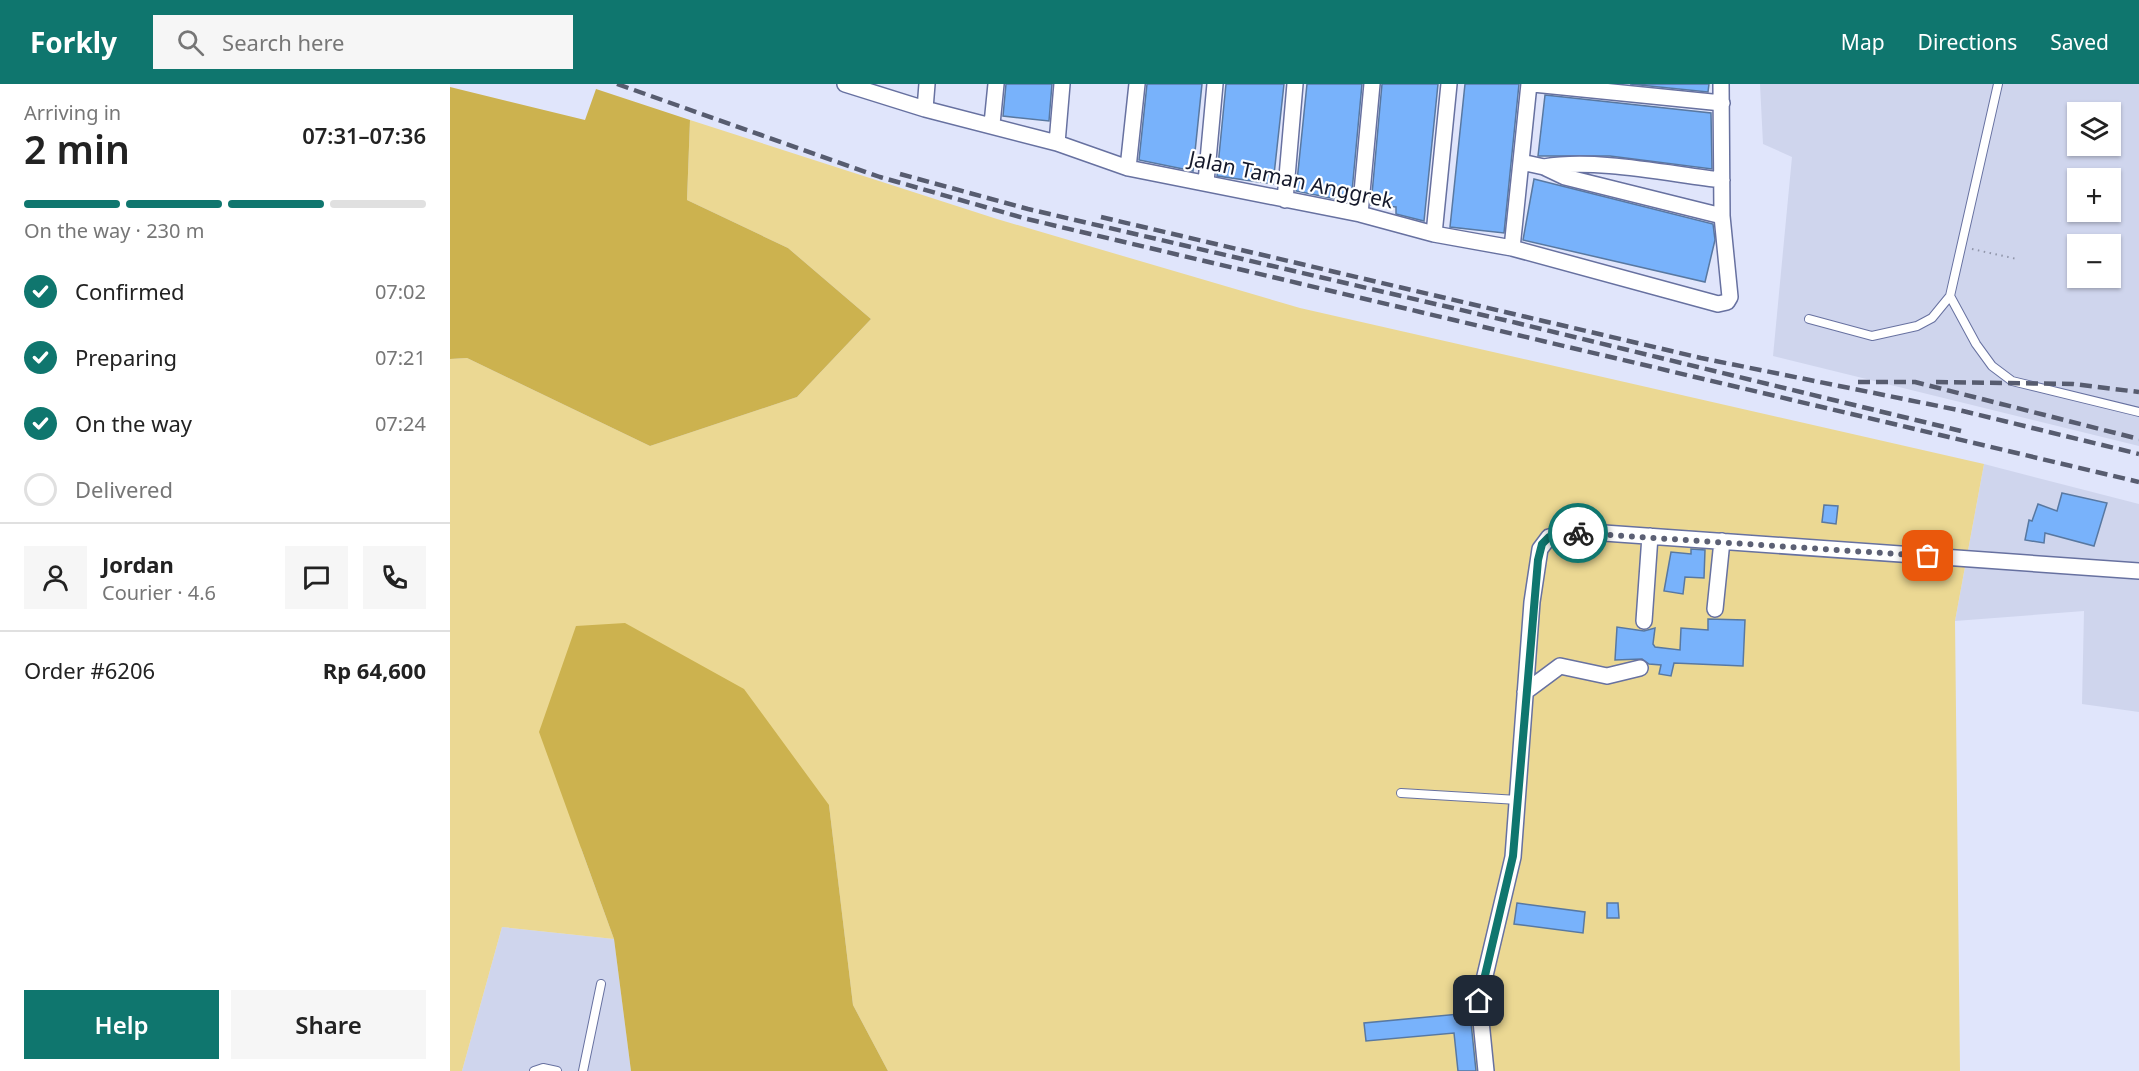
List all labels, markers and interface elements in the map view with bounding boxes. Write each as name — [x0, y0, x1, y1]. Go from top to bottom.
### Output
search box — [153, 15, 573, 69]
text: Forkly — [30, 23, 117, 61]
icon: search — [174, 26, 207, 59]
text: Search here — [222, 27, 345, 57]
text: Map — [1841, 28, 1885, 56]
text: Directions — [1918, 28, 2017, 56]
text: Saved — [2050, 28, 2109, 56]
text: Arriving in — [24, 99, 121, 126]
map controls — [2067, 102, 2121, 288]
button: layers — [2067, 102, 2121, 156]
text: 07:31–07:36 — [302, 120, 426, 150]
text: 2 min — [24, 122, 130, 175]
street label: Jalan Taman Anggrek — [1184, 143, 1397, 215]
button: + — [2067, 168, 2121, 222]
text: On the way · 230 m — [24, 217, 204, 244]
button: − — [2067, 234, 2121, 288]
icon: check — [24, 275, 57, 308]
text: Confirmed — [75, 276, 185, 306]
text: 07:02 — [375, 278, 426, 305]
icon: check — [24, 341, 57, 374]
text: Preparing — [75, 342, 177, 372]
text: 07:21 — [375, 344, 426, 371]
icon: check — [24, 407, 57, 440]
text: On the way — [75, 408, 192, 438]
text: 07:24 — [375, 410, 426, 437]
text: Delivered — [75, 474, 173, 504]
courier — [1548, 503, 1608, 563]
icon: bike — [1562, 517, 1595, 550]
pin — [1902, 530, 1953, 581]
icon: bag — [1911, 539, 1944, 572]
button: person — [24, 546, 87, 609]
button: chat — [285, 546, 348, 609]
button: phone — [363, 546, 426, 609]
text: Jordan — [102, 549, 174, 579]
text: Courier · 4.6 — [102, 579, 216, 606]
text: Order #6206 — [24, 655, 155, 685]
text: Rp 64,600 — [323, 655, 426, 685]
pin — [1453, 975, 1504, 1026]
icon: home — [1462, 984, 1495, 1017]
button: Help — [24, 990, 219, 1059]
button: Share — [231, 990, 426, 1059]

